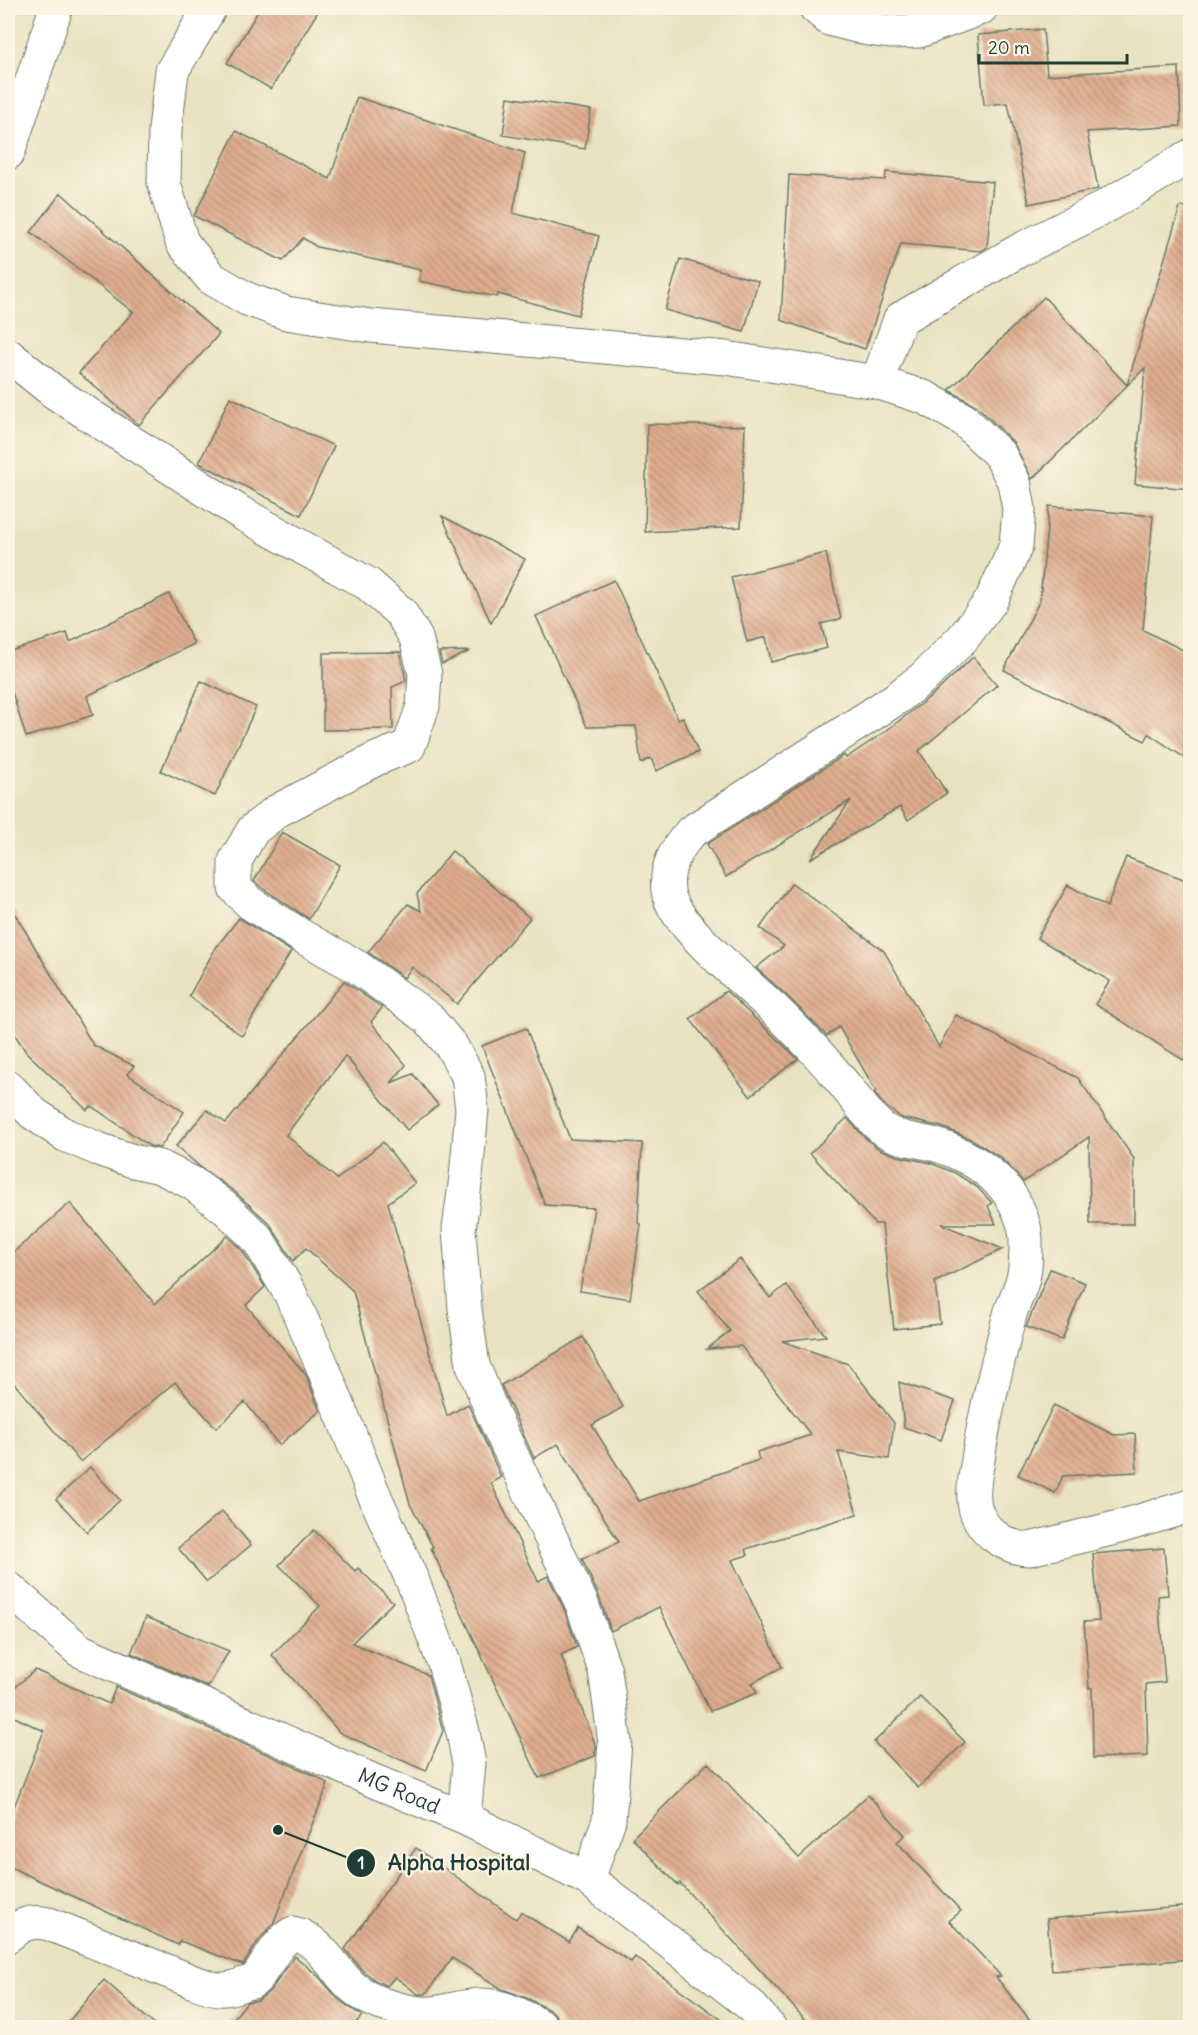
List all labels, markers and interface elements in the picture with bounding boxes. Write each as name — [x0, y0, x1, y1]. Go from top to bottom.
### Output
scale bar — [979, 27, 1128, 65]
text: 20 m — [988, 36, 1030, 59]
street label: MG Road — [354, 1762, 444, 1820]
callout: Alpha Hospital — [346, 1843, 543, 1883]
text: Alpha Hospital — [388, 1848, 530, 1876]
text: 1 — [357, 1851, 365, 1874]

